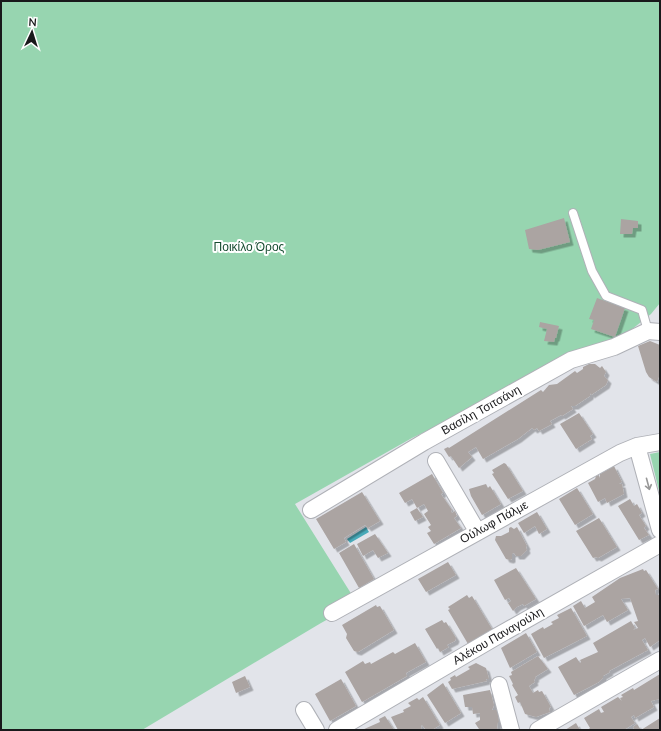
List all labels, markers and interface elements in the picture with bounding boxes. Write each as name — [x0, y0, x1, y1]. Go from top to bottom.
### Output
north arrow — [12, 12, 52, 52]
text: N — [28, 15, 37, 30]
park label: Ποικίλο Όρος — [214, 239, 285, 255]
street label: Βασίλη Τσιτσάνη — [438, 382, 524, 438]
one-way arrow — [645, 477, 652, 490]
street label: Ούλωφ Πάλμε — [457, 496, 532, 547]
street label: Αλέκου Παναγούλη — [450, 604, 546, 668]

